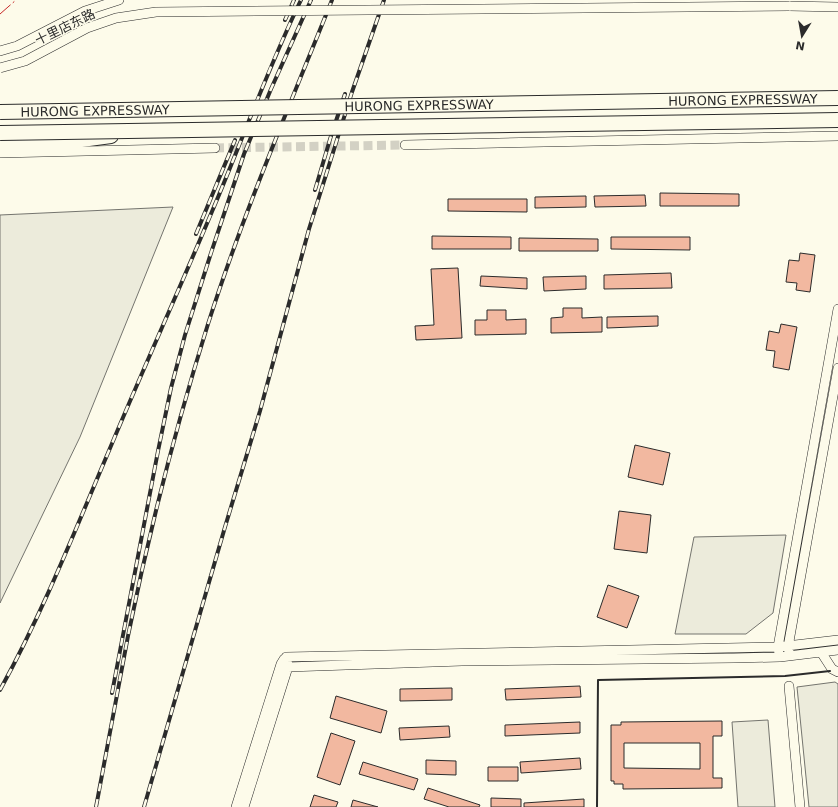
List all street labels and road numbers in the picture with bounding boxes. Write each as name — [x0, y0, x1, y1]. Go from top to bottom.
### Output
street label: 十里店东路 — [32, 6, 98, 48]
street label: HURONG EXPRESSWAY — [668, 91, 818, 108]
street label: HURONG EXPRESSWAY — [344, 96, 494, 114]
street label: HURONG EXPRESSWAY — [20, 102, 170, 119]

